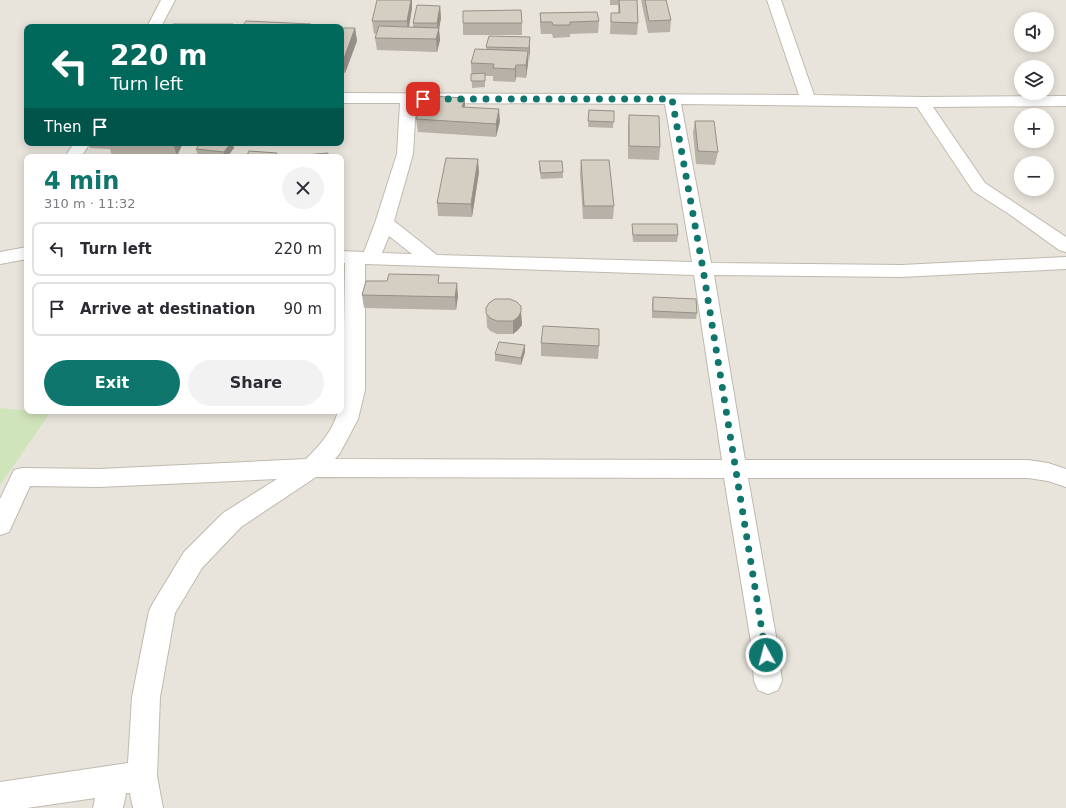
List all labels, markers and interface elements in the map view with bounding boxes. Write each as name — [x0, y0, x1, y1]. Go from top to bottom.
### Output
map controls — [1014, 12, 1054, 196]
button: sound — [1014, 12, 1054, 52]
text: 220 m — [110, 39, 207, 72]
icon: left — [44, 40, 96, 92]
button: layers — [1014, 60, 1054, 100]
text: Turn left — [110, 73, 183, 94]
pin — [406, 82, 440, 116]
icon: arrive — [412, 88, 434, 110]
button: + — [1014, 108, 1054, 148]
icon: arrive — [89, 116, 111, 138]
text: Then — [44, 118, 81, 136]
button: − — [1014, 156, 1054, 196]
text: 4 min — [44, 167, 119, 195]
button: close — [282, 167, 324, 209]
text: 310 m · 11:32 — [44, 196, 135, 211]
icon: left — [46, 238, 68, 260]
text: Turn left — [80, 240, 152, 258]
text: 220 m — [274, 240, 322, 258]
icon: arrive — [46, 298, 68, 320]
text: Arrive at destination — [80, 300, 255, 318]
text: 90 m — [284, 300, 322, 318]
button: Exit — [44, 360, 180, 406]
button: Share — [188, 360, 324, 406]
position arrow — [745, 634, 787, 676]

